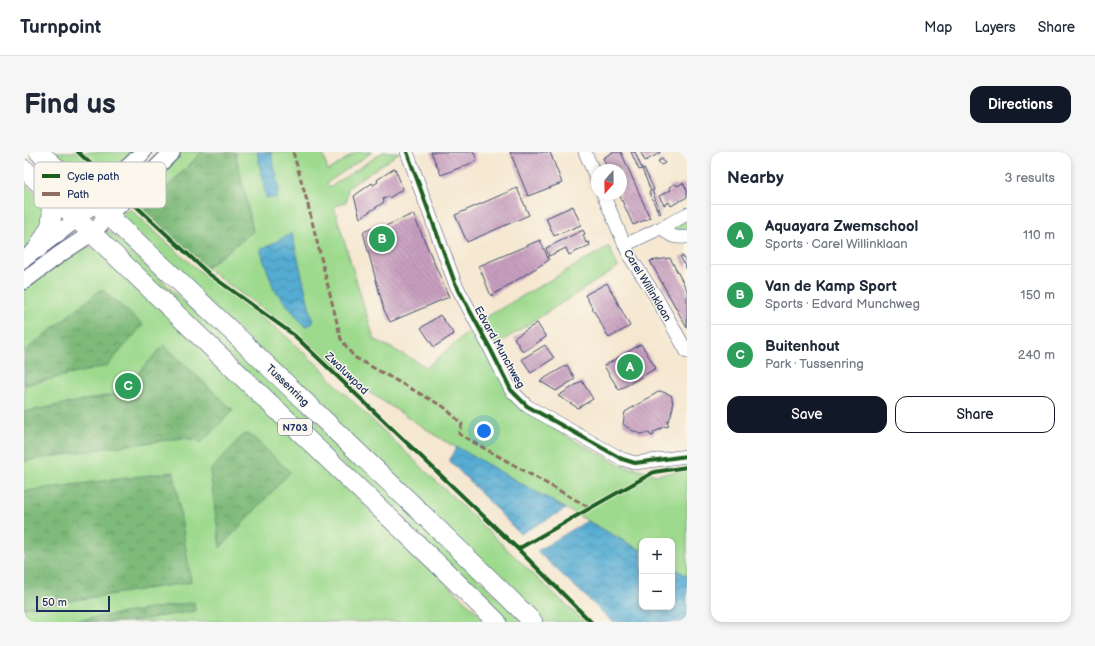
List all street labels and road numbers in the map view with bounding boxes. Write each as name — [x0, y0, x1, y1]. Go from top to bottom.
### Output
street label: Carel Willinklaan — [621, 247, 674, 324]
street label: Edvard Munchweg — [472, 304, 528, 391]
street label: Zwaluwpad — [322, 349, 371, 397]
street label: Tussenring — [263, 362, 312, 409]
road number: N703 — [278, 419, 312, 435]

